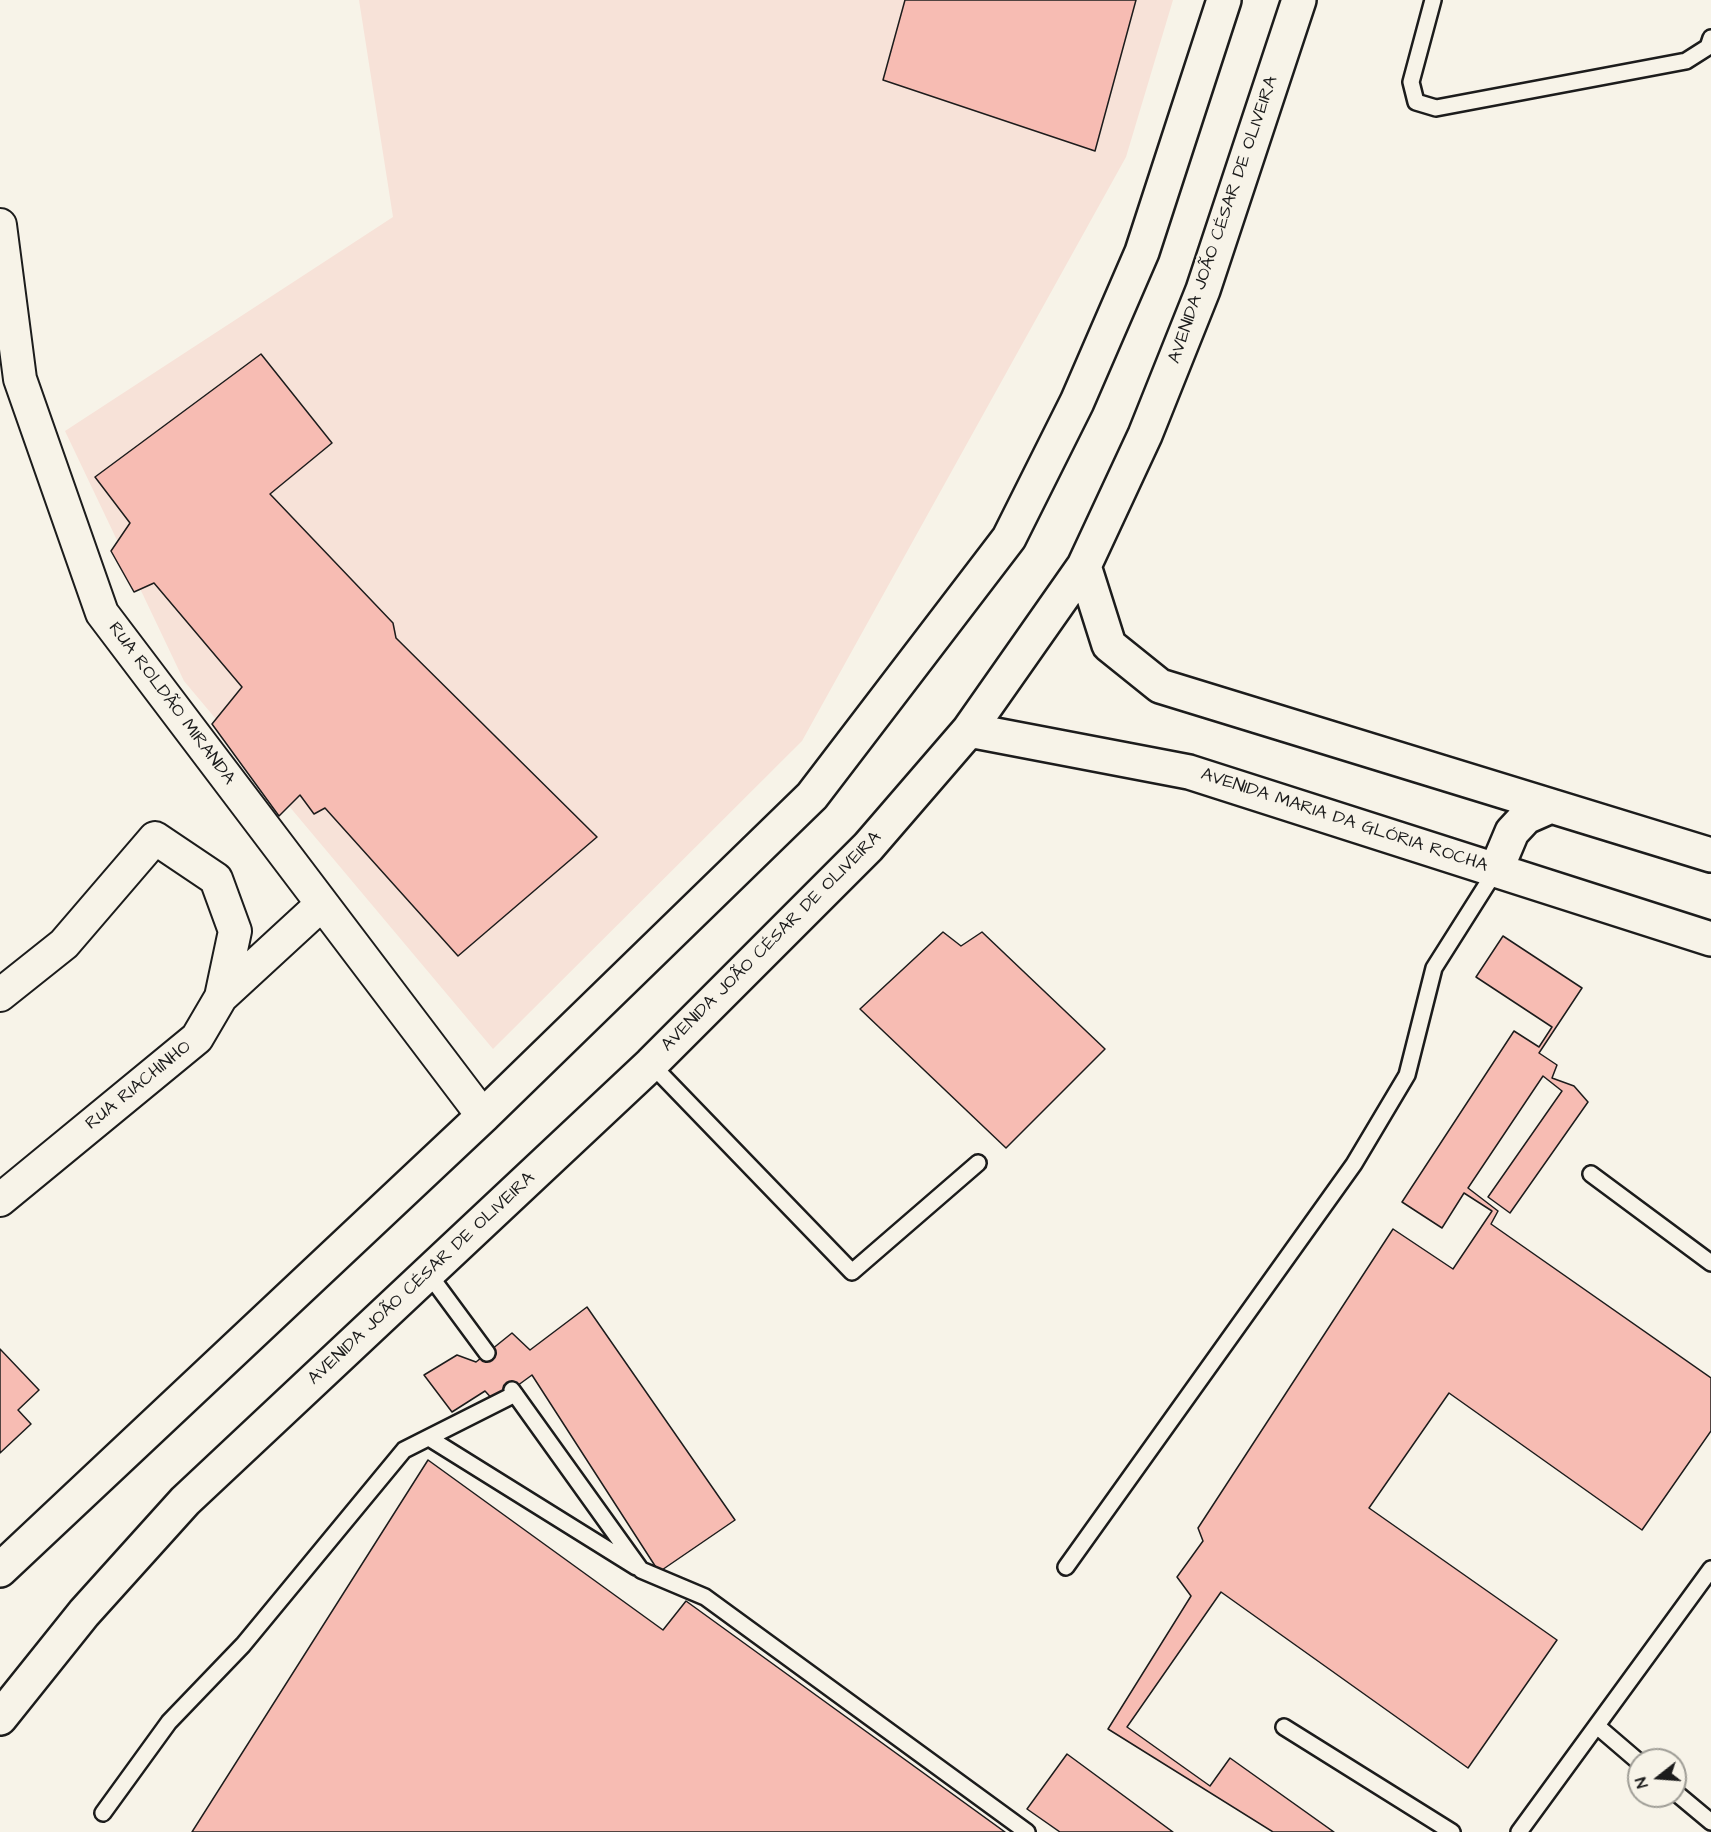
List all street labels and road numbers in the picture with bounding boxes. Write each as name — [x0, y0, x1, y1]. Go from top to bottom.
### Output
street label: AVENIDA JOÃO CÉSAR DE OLIVEIRA — [1165, 73, 1283, 367]
street label: RUA ROLDÃO MIRANDA — [103, 618, 239, 790]
street label: AVENIDA MARIA DA GLÓRIA ROCHA — [1198, 764, 1490, 878]
street label: AVENIDA JOÃO CÉSAR DE OLIVEIRA — [657, 827, 887, 1057]
street label: RUA RIACHINHO — [82, 1037, 196, 1135]
street label: AVENIDA JOÃO CÉSAR DE OLIVEIRA — [304, 1168, 540, 1390]

